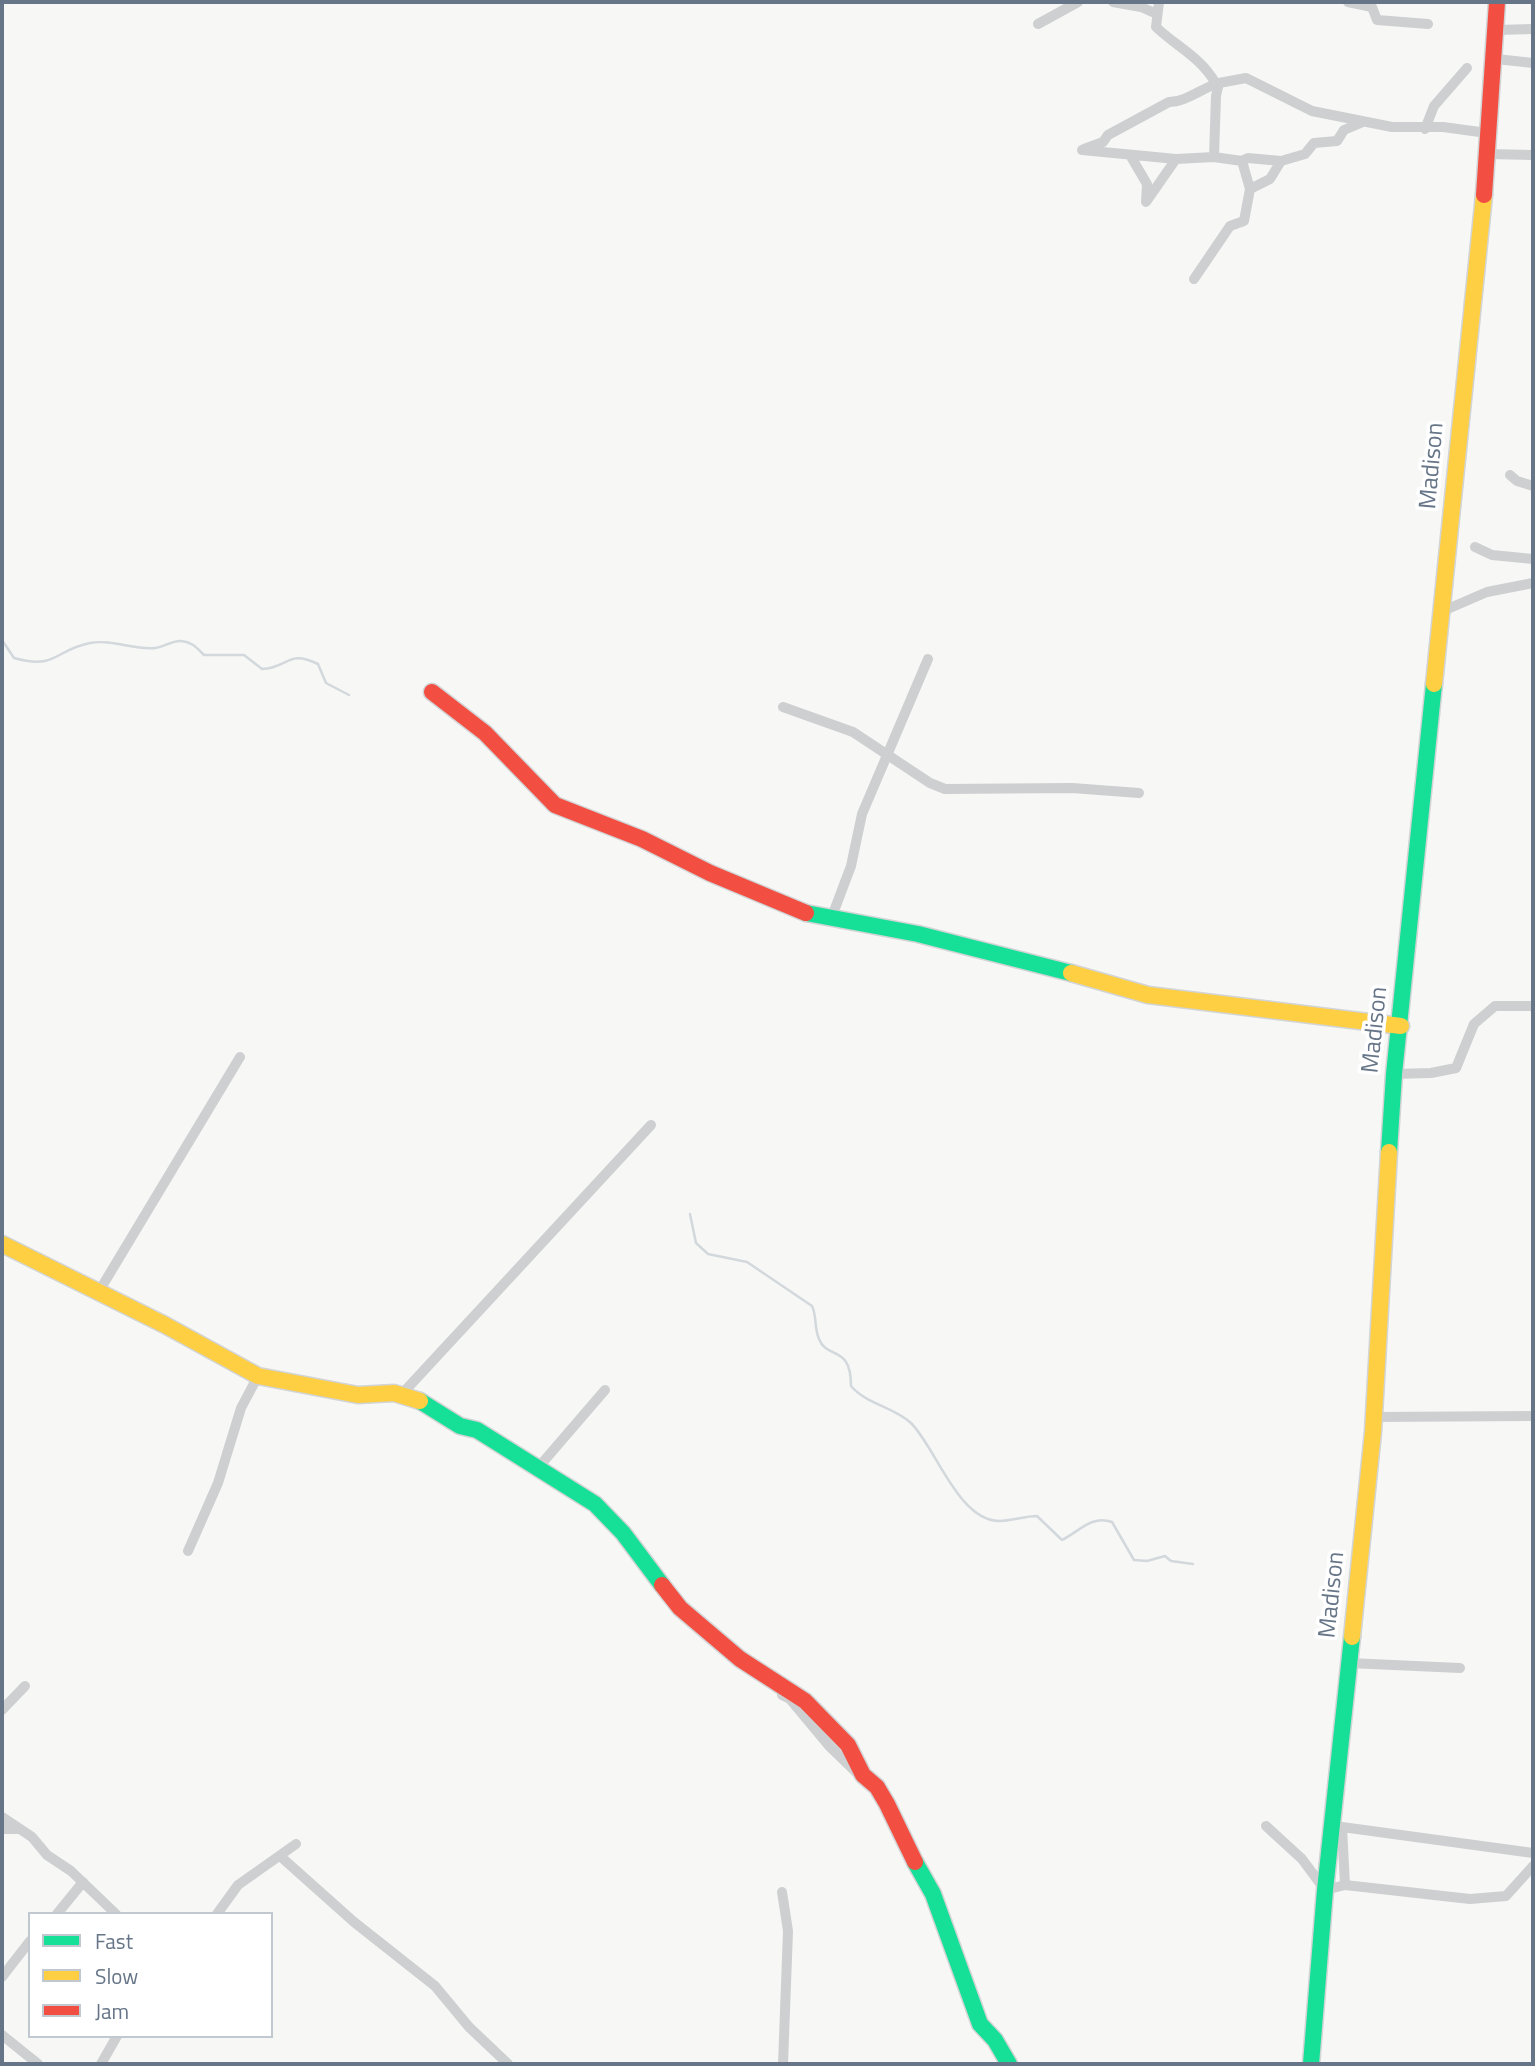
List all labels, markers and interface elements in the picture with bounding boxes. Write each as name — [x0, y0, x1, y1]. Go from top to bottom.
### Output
street label: Madison — [1415, 421, 1451, 511]
street label: Madison — [1357, 985, 1395, 1075]
street label: Madison — [1314, 1550, 1352, 1640]
legend — [28, 1912, 273, 2038]
text: Fast — [95, 1925, 133, 1957]
text: Slow — [95, 1960, 138, 1992]
text: Jam — [95, 1995, 129, 2027]

